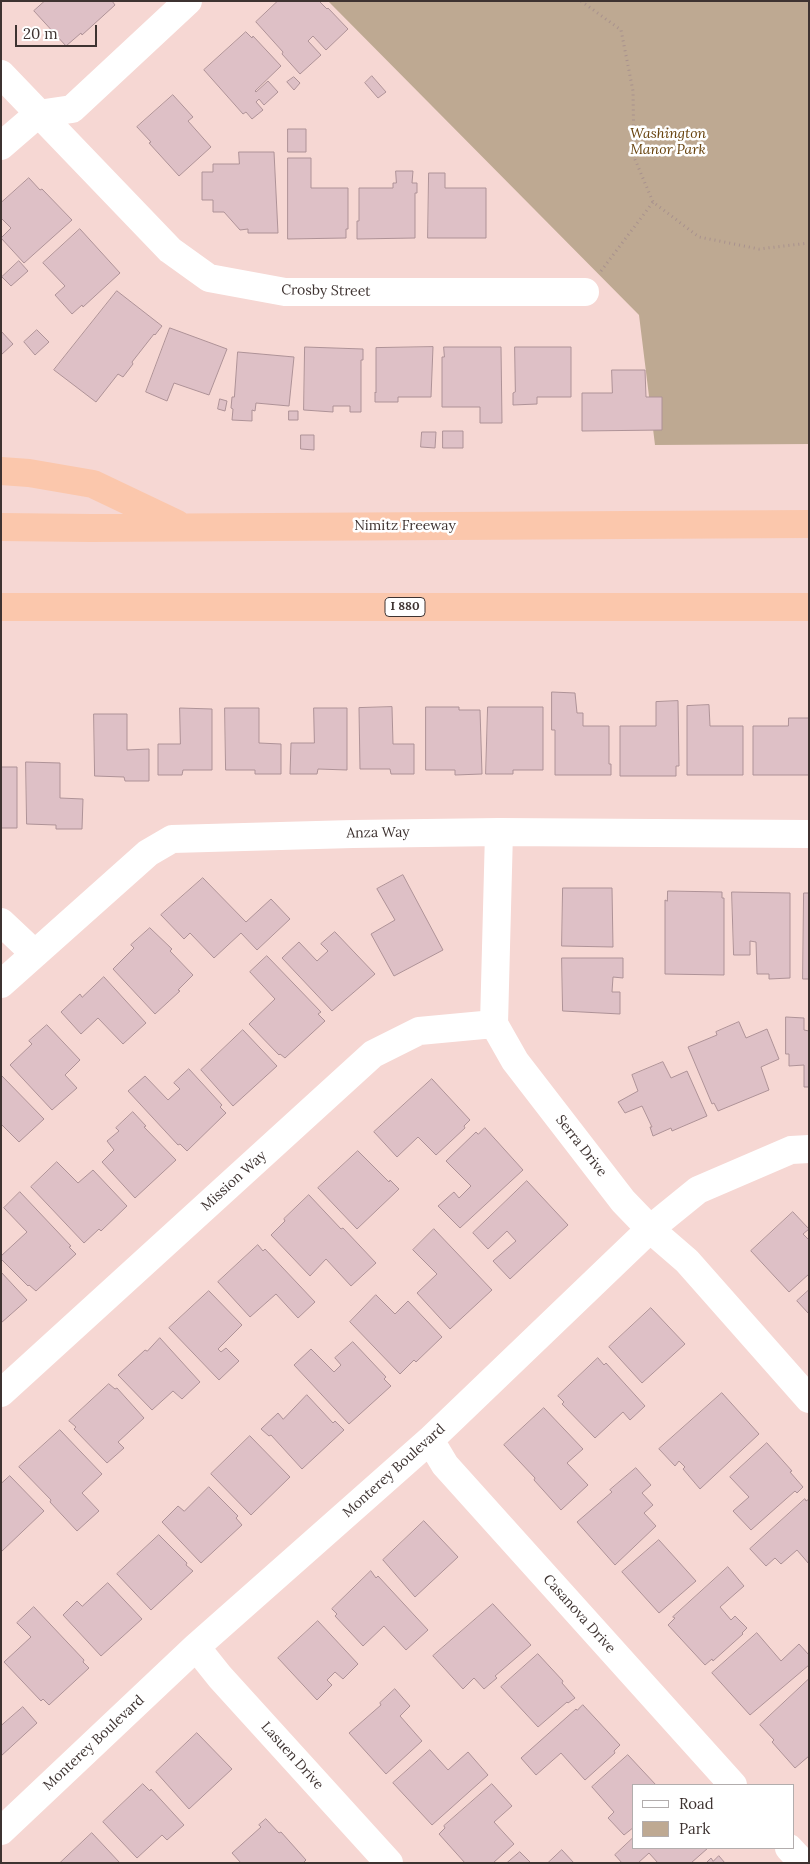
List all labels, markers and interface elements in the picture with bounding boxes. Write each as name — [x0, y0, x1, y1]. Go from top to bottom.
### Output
scale bar — [18, 15, 100, 47]
text: 20 m — [23, 24, 58, 43]
park label: Washington Manor Park — [630, 126, 706, 158]
street label: Crosby Street — [281, 282, 371, 300]
street label: Nimitz Freeway — [354, 518, 456, 534]
road number: I 880 — [385, 598, 425, 616]
street label: Anza Way — [346, 824, 410, 842]
street label: Serra Drive — [552, 1112, 610, 1180]
street label: Mission Way — [198, 1147, 270, 1215]
street label: Monterey Boulevard — [339, 1421, 449, 1521]
street label: Casanova Drive — [539, 1571, 619, 1657]
street label: Monterey Boulevard — [40, 1692, 148, 1794]
street label: Lasuen Drive — [257, 1719, 327, 1793]
legend — [632, 1784, 795, 1849]
text: Road — [679, 1794, 714, 1813]
text: Park — [679, 1819, 710, 1838]

